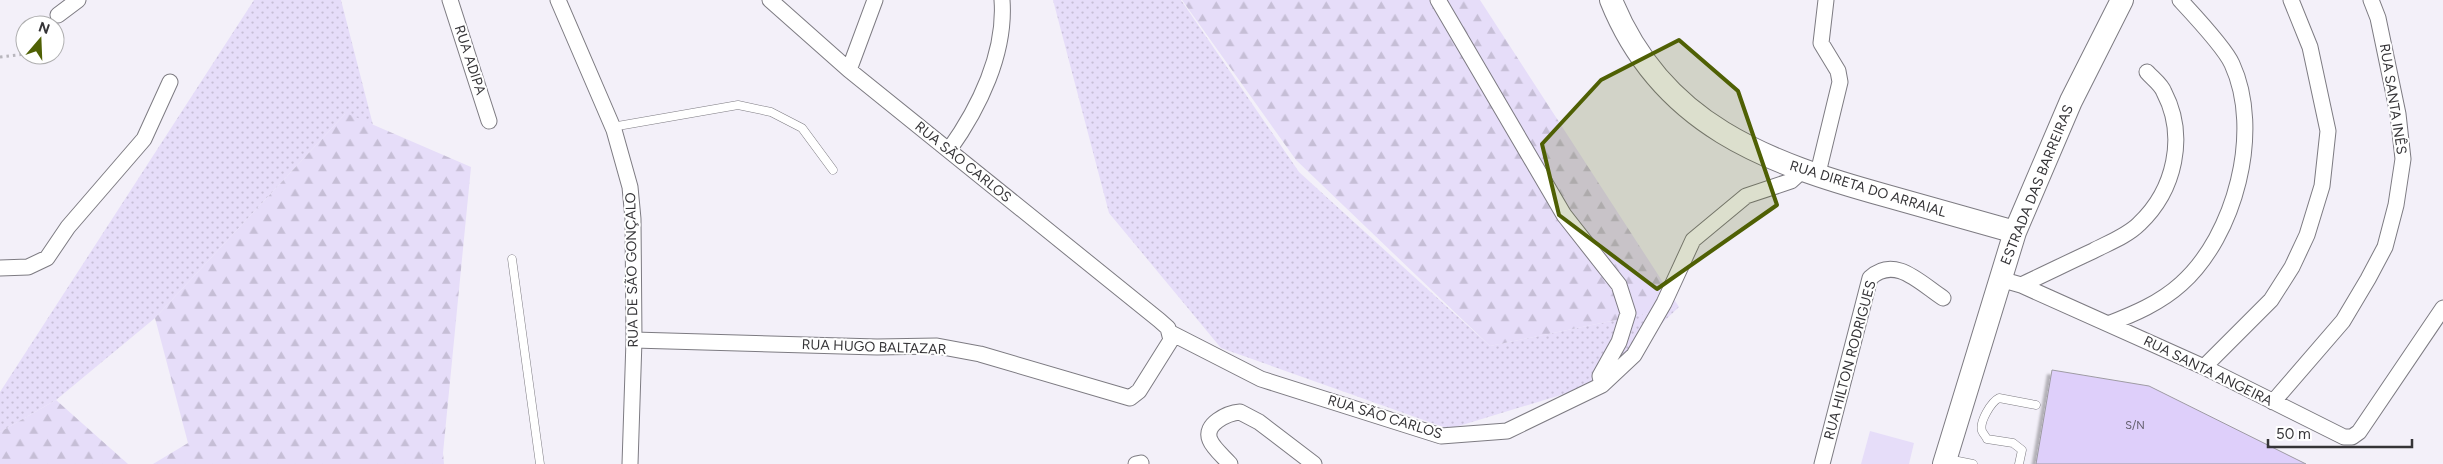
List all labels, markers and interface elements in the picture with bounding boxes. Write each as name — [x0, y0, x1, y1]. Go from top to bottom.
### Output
north arrow — [15, 15, 65, 65]
text: N — [36, 18, 52, 38]
street label: RUA ADIPA — [451, 23, 489, 97]
street label: RUA SANTA INÊS — [2376, 42, 2410, 156]
street label: ESTRADA DAS BARREIRAS — [1997, 102, 2077, 268]
street label: RUA SÃO CARLOS — [911, 118, 1015, 206]
street label: RUA DIRETA DO ARRAIAL — [1788, 157, 1949, 221]
street label: RUA DE SÃO GONÇALO — [622, 192, 642, 348]
street label: RUA HILTON RODRIGUES — [1821, 278, 1879, 442]
street label: RUA SANTA ANGEIRA — [2141, 332, 2276, 410]
street label: RUA HUGO BALTAZAR — [801, 336, 947, 358]
street label: RUA SÃO CARLOS — [1326, 392, 1444, 442]
scale bar — [2268, 416, 2412, 448]
house number: S/N — [2125, 419, 2145, 432]
text: 50 m — [2276, 425, 2311, 443]

